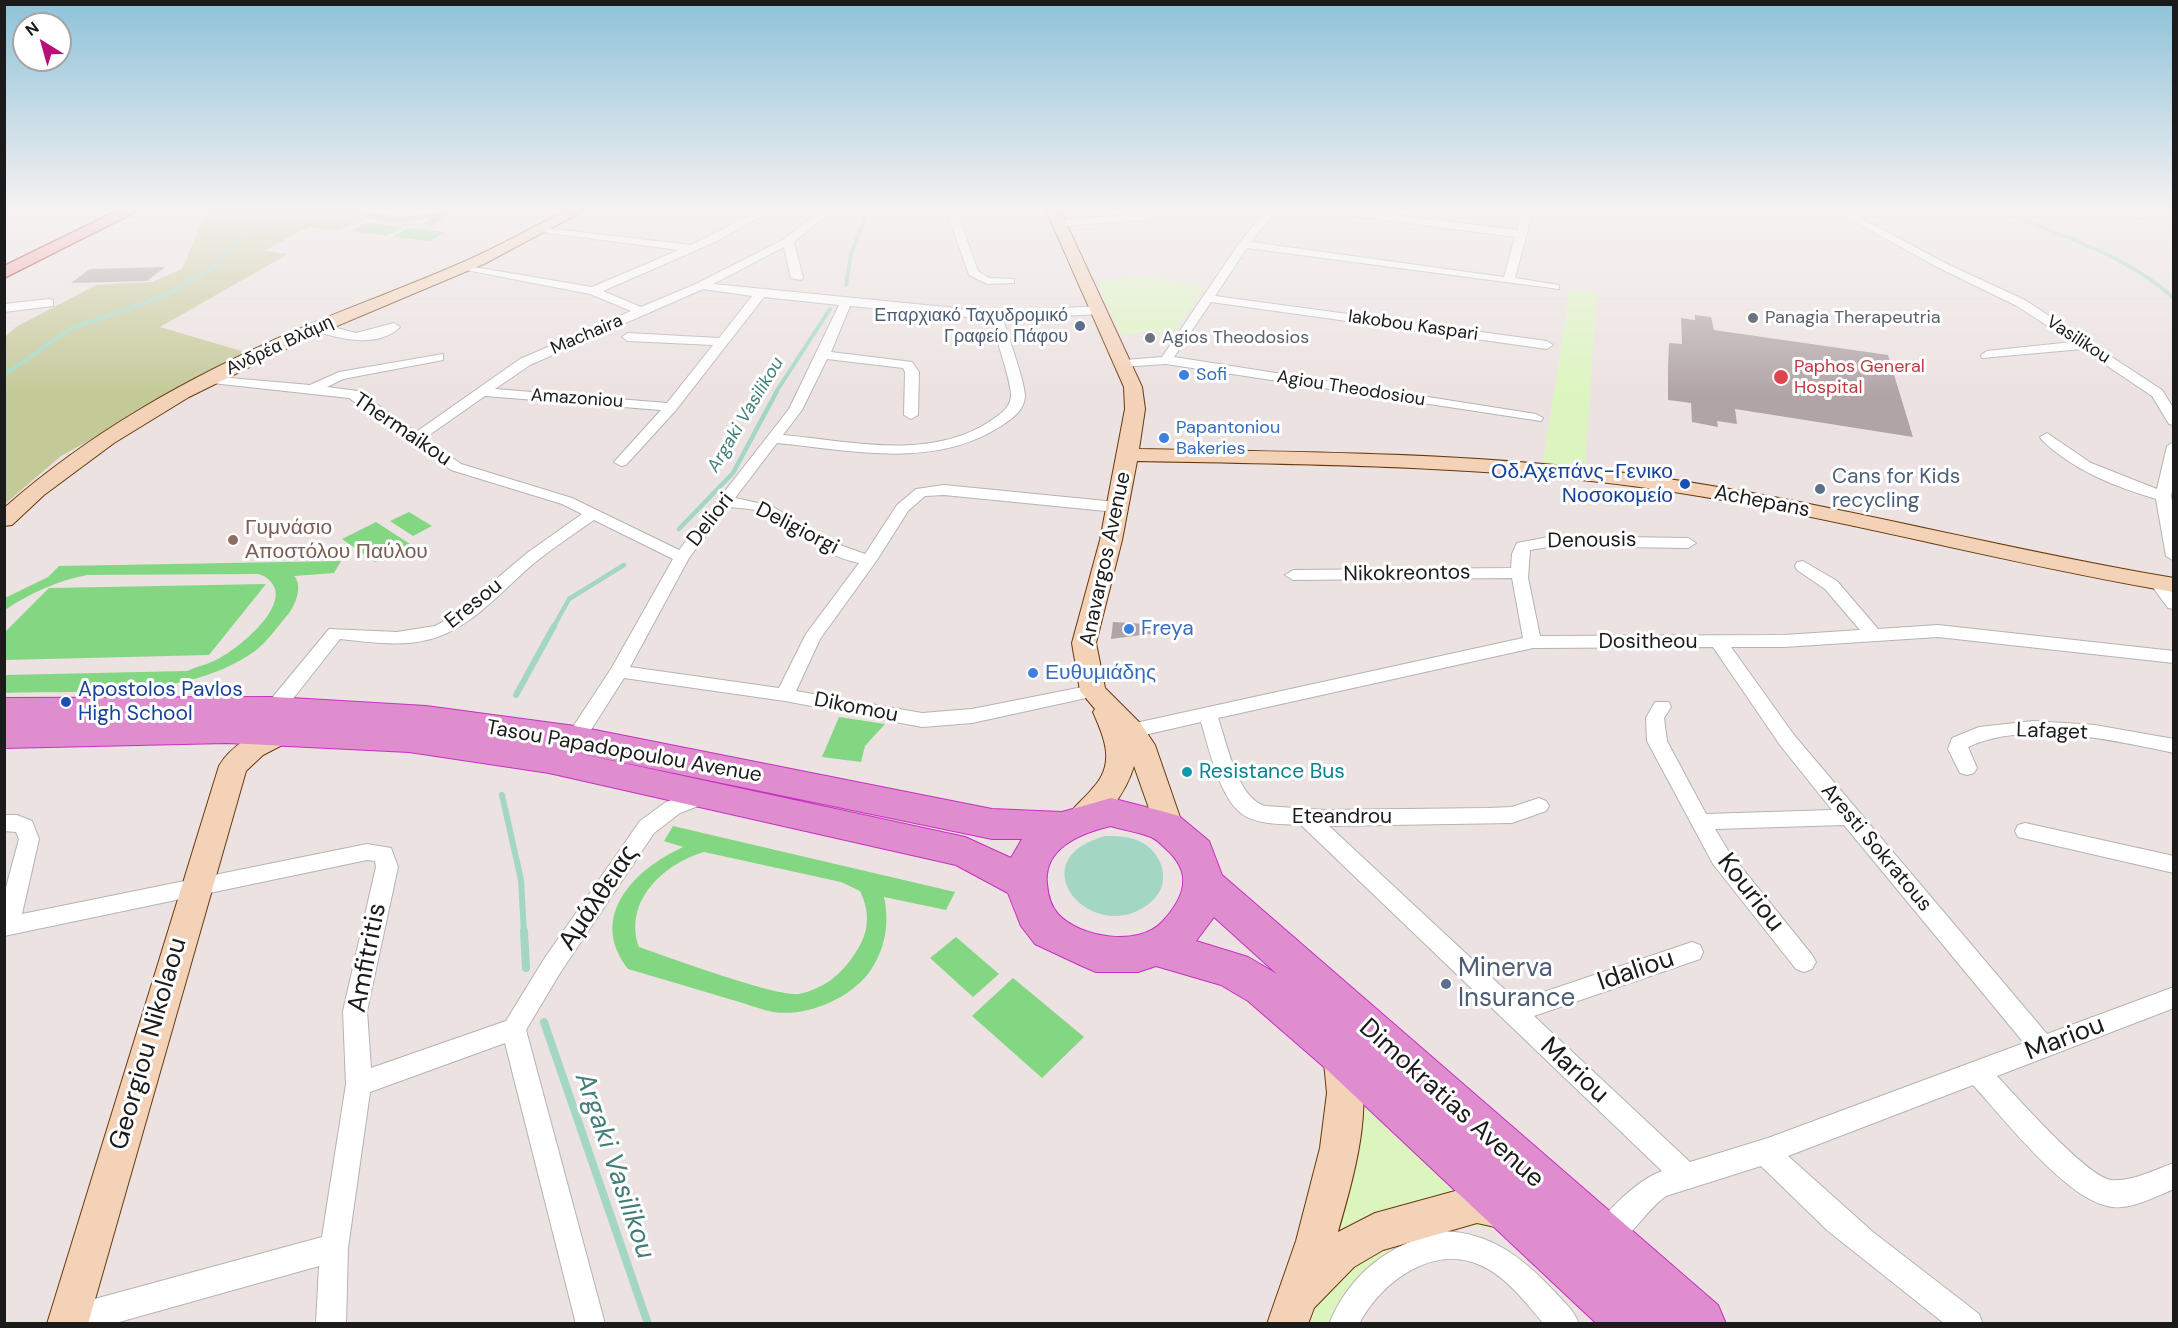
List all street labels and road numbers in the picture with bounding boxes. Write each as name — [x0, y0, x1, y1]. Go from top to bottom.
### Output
street label: Iakobou Kaspari — [1347, 306, 1479, 346]
street label: Machaira — [548, 310, 626, 360]
street label: Vasilikou — [2042, 311, 2114, 369]
street label: Ανδρέα Βλάμη — [223, 312, 337, 380]
street label: Agiou Theodosiou — [1275, 367, 1427, 411]
street label: Amazoniou — [530, 385, 624, 413]
street label: Thermaikou — [348, 388, 456, 472]
street label: Anavargos Avenue — [1075, 469, 1137, 649]
street label: Achepans — [1712, 480, 1812, 524]
street label: Deliori — [682, 488, 740, 552]
street label: Deligiorgi — [751, 497, 843, 561]
street label: Denousis — [1547, 528, 1637, 554]
street label: Nikokreontos — [1343, 560, 1471, 588]
street label: Eresou — [440, 573, 508, 635]
street label: Dositheou — [1598, 629, 1698, 655]
street label: Dikomou — [812, 688, 900, 728]
street label: Tasou Papadopoulou Avenue — [484, 715, 764, 789]
street label: Lafaget — [2016, 718, 2088, 746]
street label: Aresti Sokratous — [1815, 779, 1937, 917]
street label: Eteandrou — [1292, 804, 1392, 830]
street label: Αμάλθειας — [553, 840, 645, 956]
street label: Kouriou — [1710, 848, 1790, 938]
street label: Amfitritis — [342, 901, 394, 1015]
street label: Georgiou Nikolaou — [104, 934, 194, 1154]
street label: Idaliou — [1594, 943, 1678, 999]
street label: Mariou — [2021, 1010, 2109, 1068]
street label: Dimokratias Avenue — [1352, 1013, 1550, 1195]
street label: Mariou — [1533, 1032, 1615, 1110]

